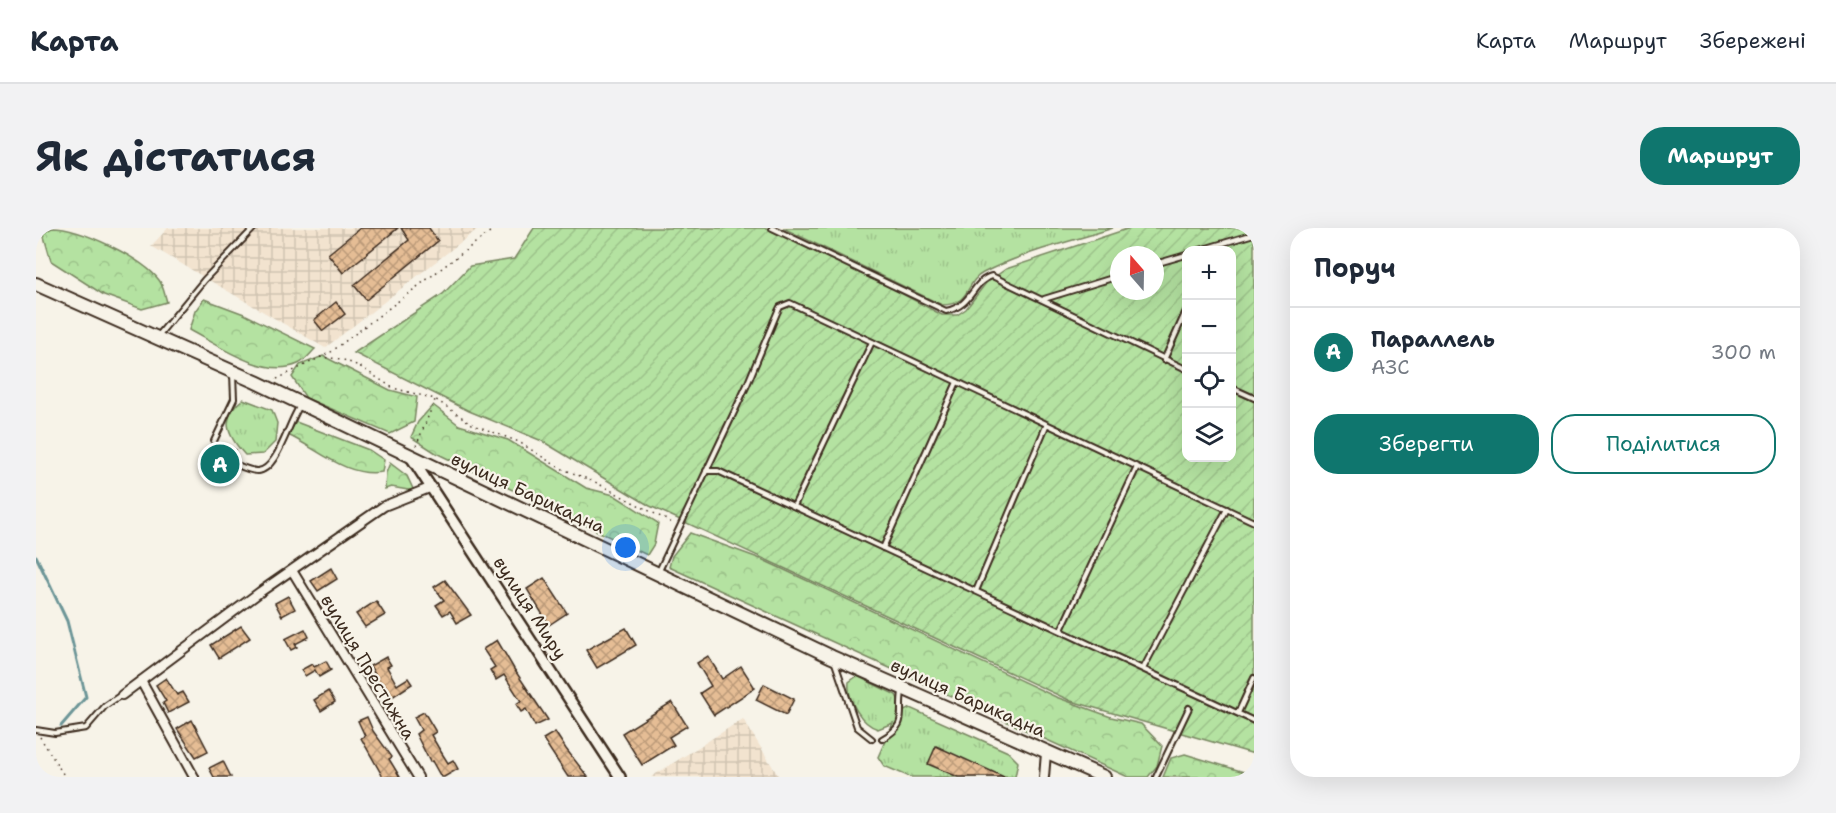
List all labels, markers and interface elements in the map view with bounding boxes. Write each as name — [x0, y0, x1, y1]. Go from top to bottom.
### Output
text: Карта — [30, 22, 119, 60]
text: Карта — [1476, 27, 1536, 55]
text: Маршрут — [1569, 27, 1667, 55]
text: Збережені — [1700, 27, 1806, 55]
button: Маршрут — [1640, 127, 1800, 185]
text: Як дістатися — [36, 128, 316, 184]
north arrow — [1110, 246, 1164, 300]
map controls — [1182, 246, 1236, 462]
button: + — [1182, 246, 1236, 300]
text: Поруч — [1314, 250, 1396, 285]
button: − — [1182, 300, 1236, 354]
text: Параллель — [1371, 325, 1495, 354]
text: A — [1326, 339, 1341, 365]
text: 300 m — [1710, 339, 1776, 365]
button: locate — [1182, 354, 1236, 408]
text: АЗС — [1371, 354, 1409, 380]
button: layers — [1182, 408, 1236, 462]
button: Зберегти — [1314, 414, 1539, 474]
button: Поділитися — [1551, 414, 1776, 474]
pin: A — [200, 442, 240, 486]
street label: вулиця Барикадна — [447, 447, 609, 539]
your location — [611, 533, 640, 562]
street label: вулиця Миру — [488, 552, 572, 664]
street label: вулиця Престижна — [315, 590, 421, 744]
street label: вулиця Барикадна — [887, 653, 1049, 743]

